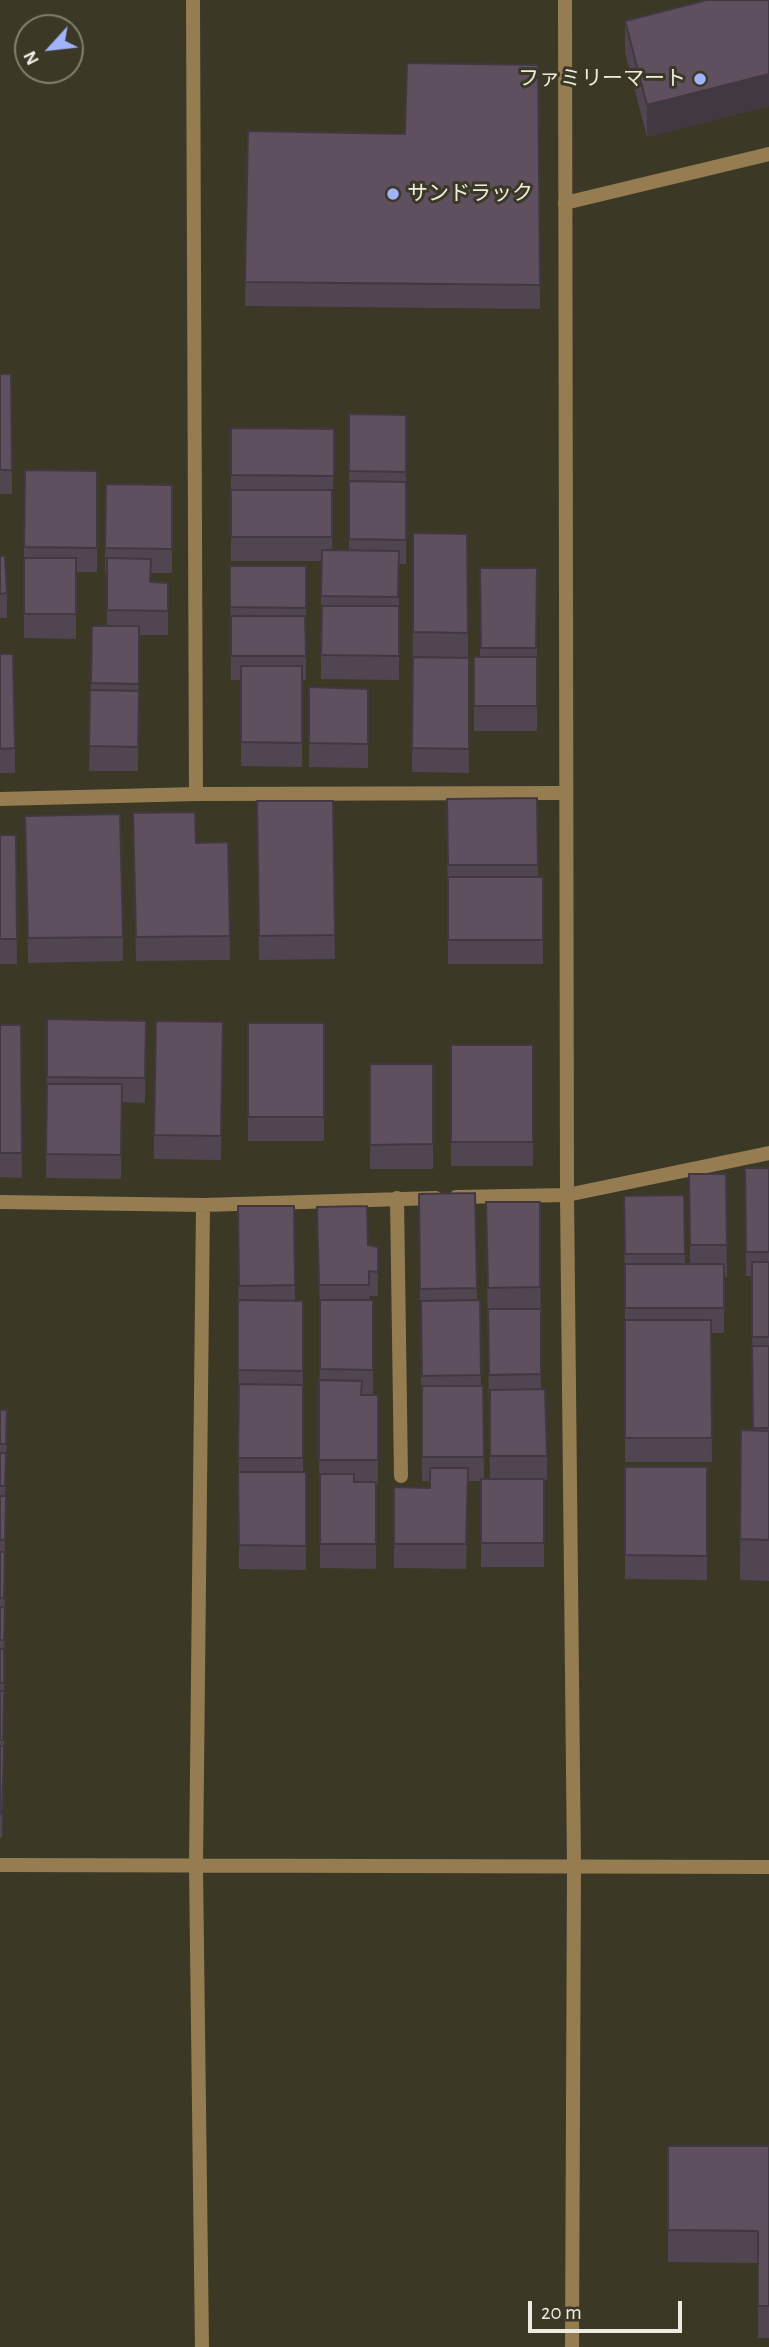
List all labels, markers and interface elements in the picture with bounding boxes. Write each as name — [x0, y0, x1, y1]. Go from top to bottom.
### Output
north arrow — [14, 14, 84, 84]
text: N — [20, 48, 43, 68]
place label: ファミリーマート — [518, 66, 686, 92]
marker: ファミリーマート — [692, 71, 708, 87]
place label: サンドラック — [407, 181, 533, 207]
marker: サンドラック — [385, 186, 401, 202]
scale bar — [531, 2288, 685, 2332]
text: 20 m — [541, 2302, 582, 2323]

